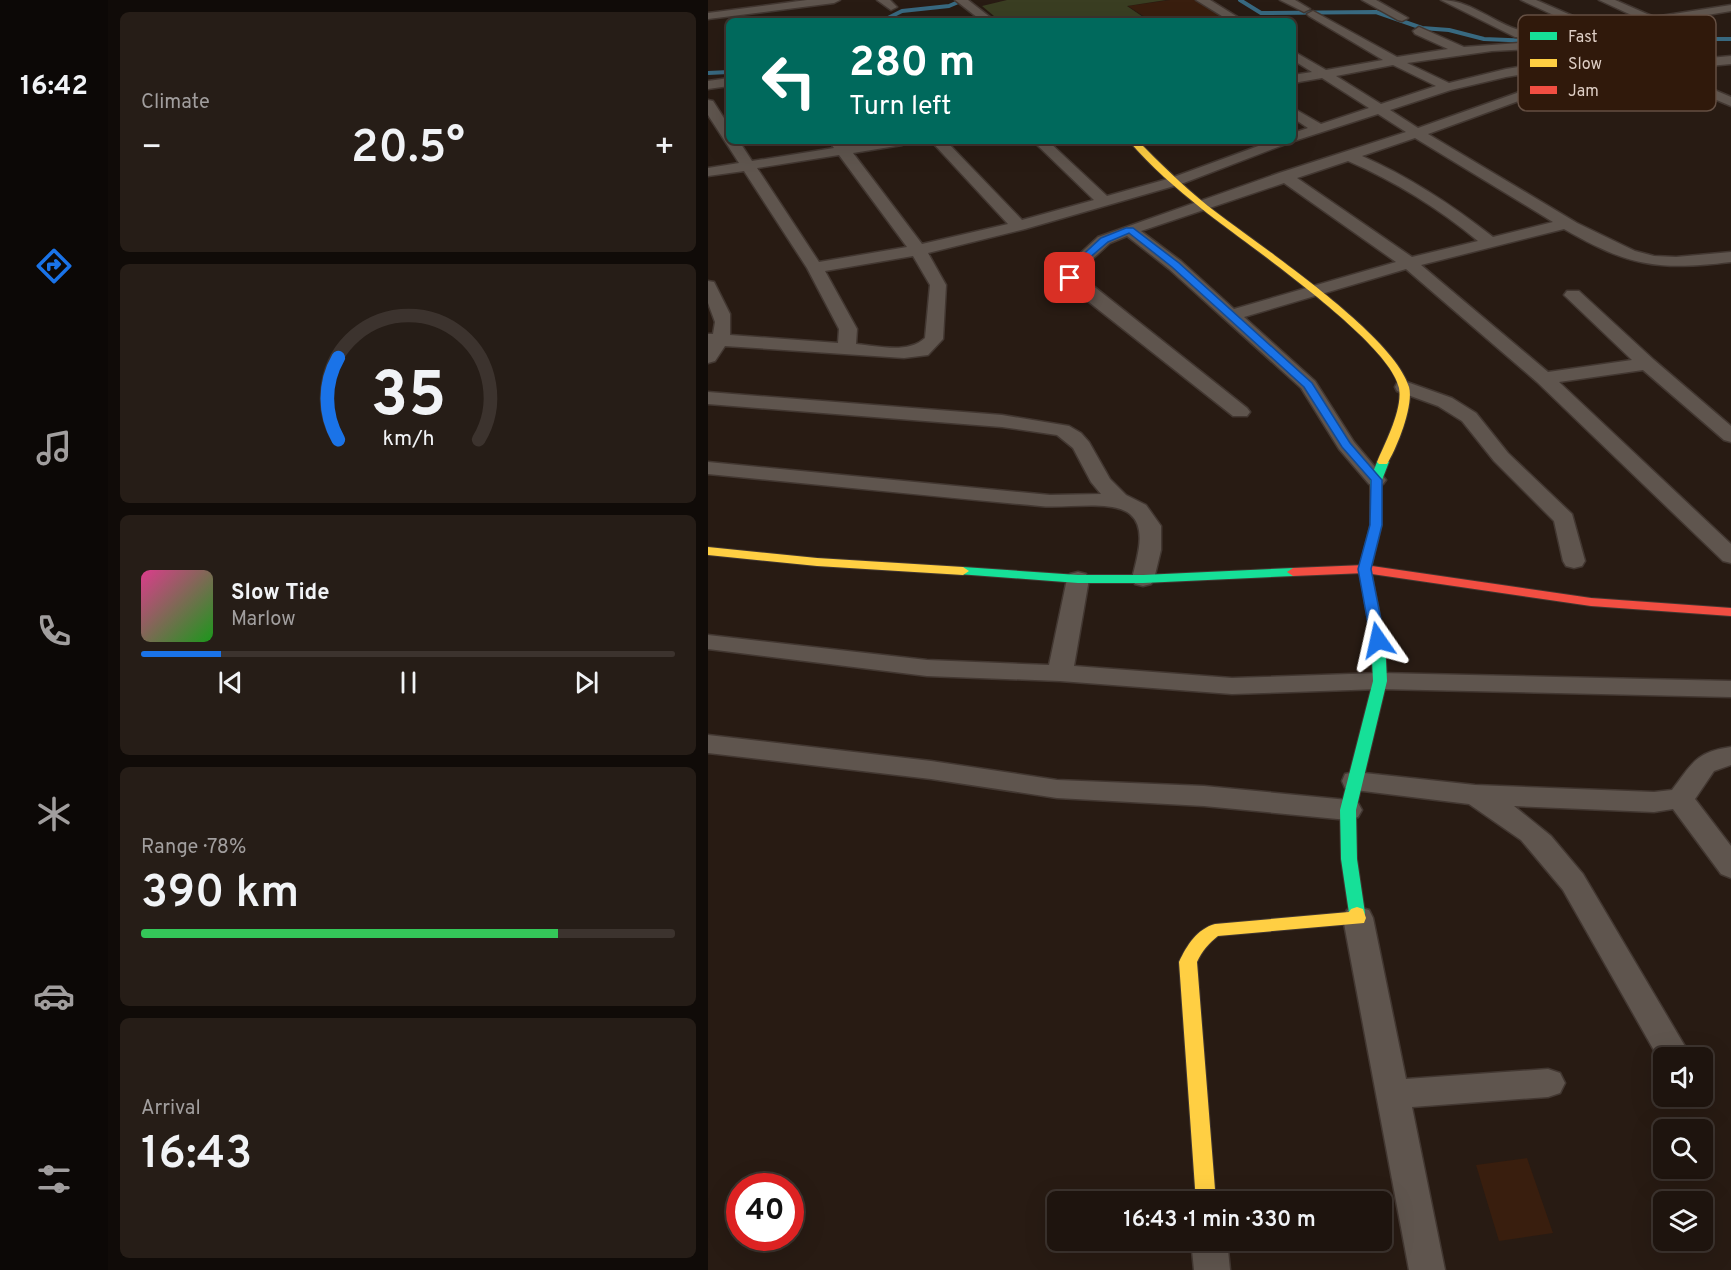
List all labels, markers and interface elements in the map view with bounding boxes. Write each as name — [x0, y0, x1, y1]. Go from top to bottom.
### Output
legend — [1518, 15, 1716, 111]
text: Fast — [1568, 28, 1598, 48]
text: 280 m — [849, 38, 975, 91]
icon: left — [750, 42, 828, 120]
text: Slow — [1568, 55, 1602, 75]
text: 16:42 — [20, 70, 88, 104]
text: Jam — [1568, 82, 1599, 102]
text: Climate — [141, 90, 210, 116]
text: Turn left — [849, 90, 951, 124]
text: 20.5° — [351, 121, 465, 178]
text: − — [141, 128, 162, 170]
text: + — [654, 128, 675, 170]
icon: directions — [33, 245, 75, 287]
pin — [1044, 252, 1095, 303]
icon: arrive — [1053, 261, 1086, 294]
text: 35 — [370, 360, 446, 439]
icon: music — [33, 427, 75, 469]
text: km/h — [382, 427, 434, 454]
text: Slow Tide — [231, 580, 330, 607]
text: Marlow — [231, 607, 295, 633]
position arrow — [1346, 608, 1410, 672]
icon: phone — [33, 610, 75, 652]
icon: previous — [214, 666, 247, 699]
icon: pause — [392, 666, 425, 699]
icon: next — [570, 666, 603, 699]
icon: climate — [33, 793, 75, 835]
text: Range · 78% — [141, 835, 246, 861]
text: 390 km — [141, 866, 299, 923]
icon: car — [33, 975, 75, 1017]
map controls — [1653, 1047, 1713, 1251]
button: sound — [1653, 1047, 1713, 1107]
text: Arrival — [141, 1096, 201, 1122]
button: search — [1653, 1119, 1713, 1179]
text: 16:43 — [141, 1127, 252, 1184]
icon: filters — [33, 1158, 75, 1200]
speed limit sign: 40 — [726, 1173, 804, 1251]
button: layers — [1653, 1191, 1713, 1251]
text: 16:43 · 1 min · 330 m — [1123, 1207, 1316, 1234]

